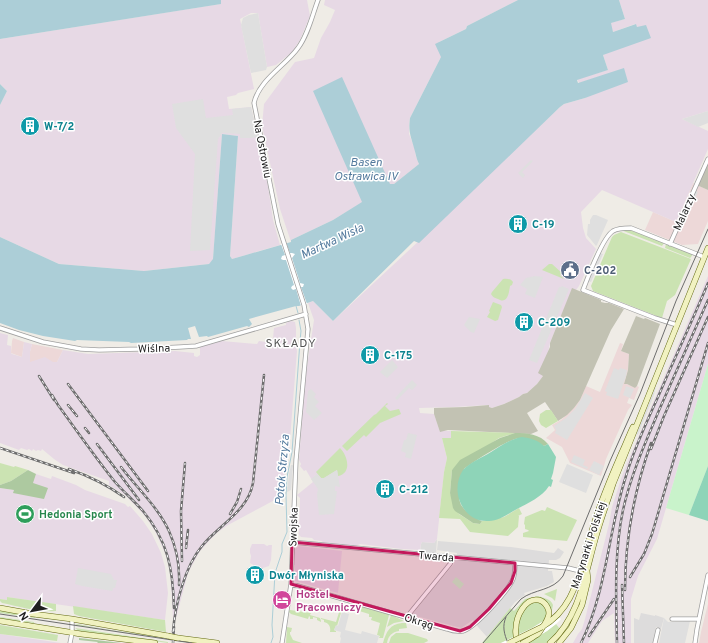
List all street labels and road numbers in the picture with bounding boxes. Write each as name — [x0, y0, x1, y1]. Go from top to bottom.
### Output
street label: Na Ostrowiu — [249, 119, 275, 180]
street label: Malarzy — [671, 192, 699, 233]
street label: Wiślna — [138, 341, 171, 357]
street label: Marynarki Polskiej — [568, 500, 610, 591]
street label: Swojska — [286, 507, 302, 547]
street label: Twarda — [418, 548, 454, 566]
street label: Okrąg — [402, 611, 435, 633]

